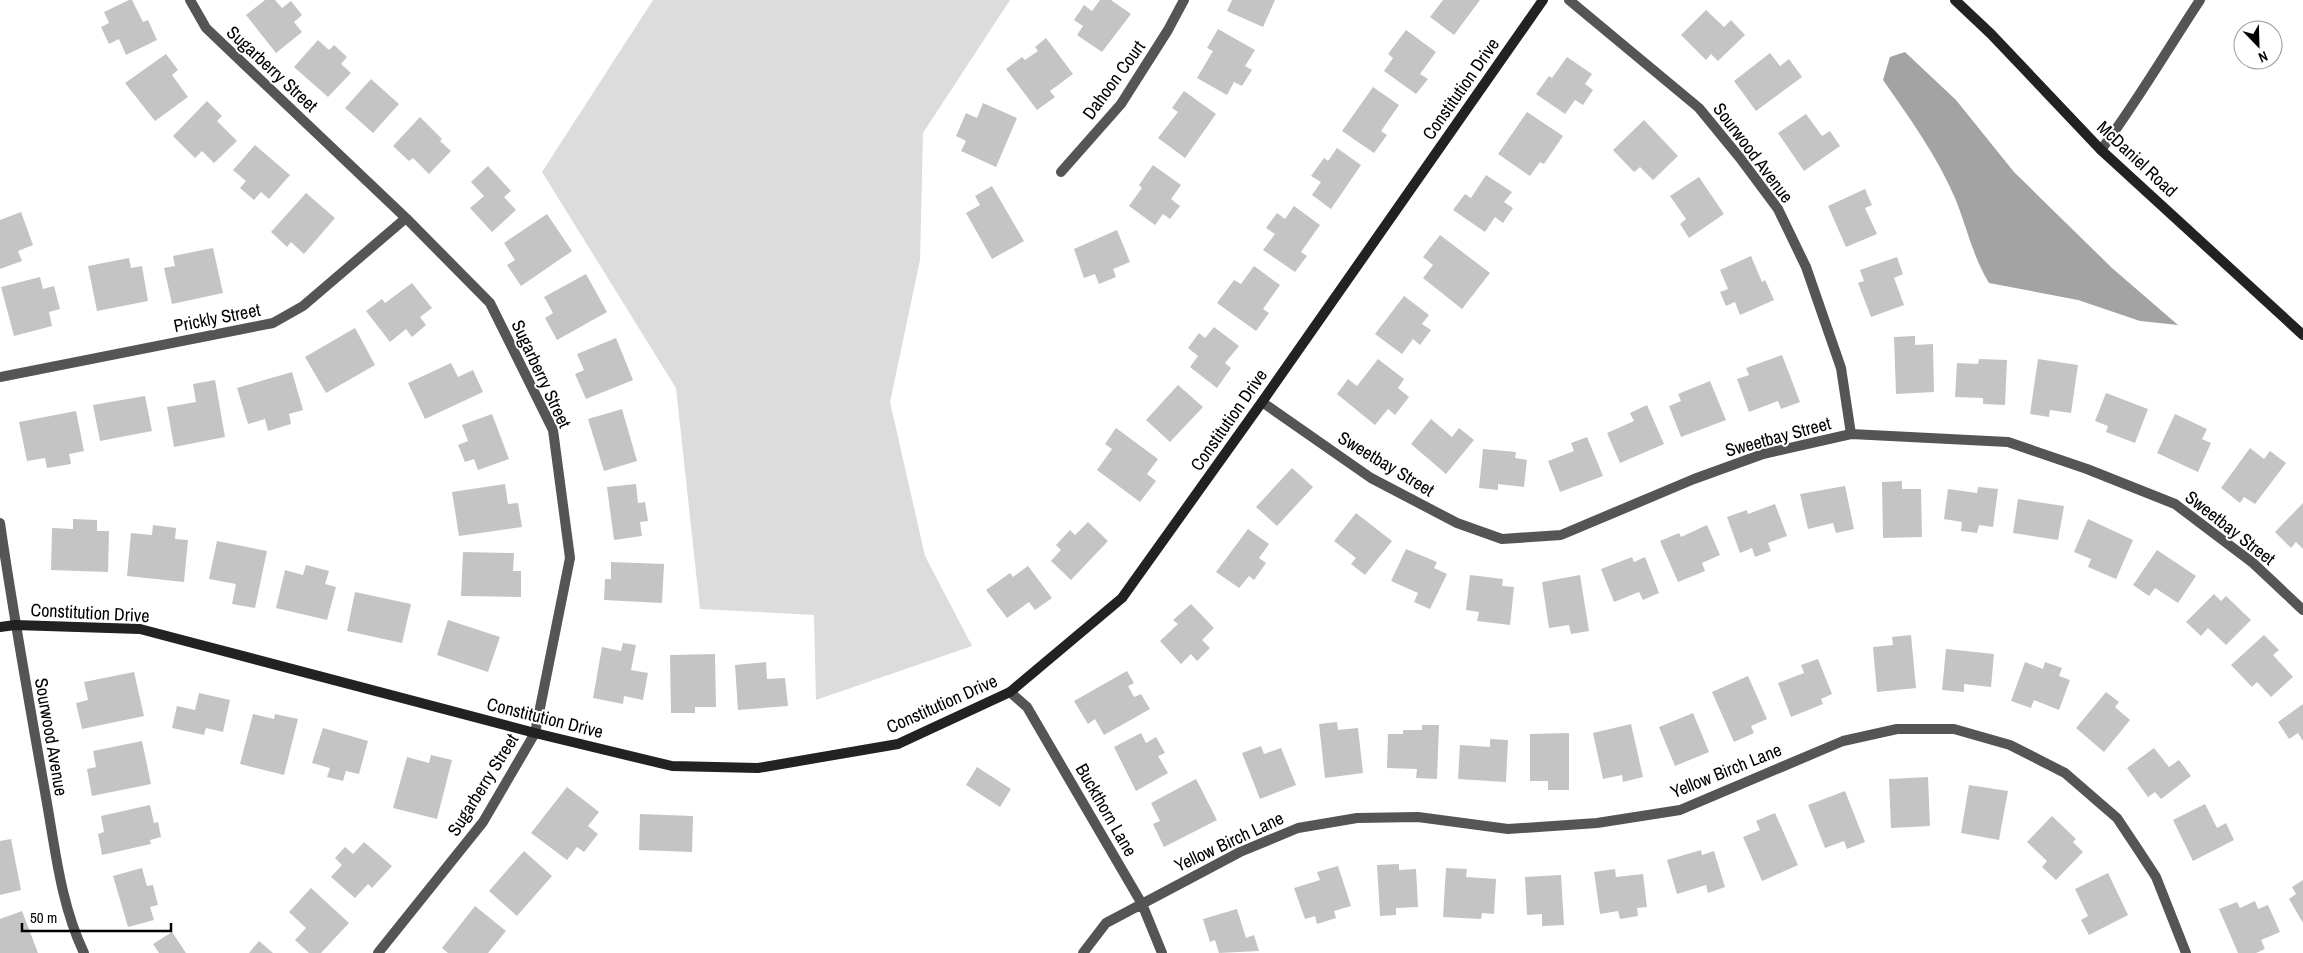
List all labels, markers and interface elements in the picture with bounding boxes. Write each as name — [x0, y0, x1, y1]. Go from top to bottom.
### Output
street label: Sugarberry Street — [221, 20, 323, 118]
north arrow — [2233, 20, 2283, 70]
street label: Constitution Drive — [1416, 33, 1505, 145]
street label: Dahoon Court — [1076, 35, 1151, 124]
text: N — [2256, 47, 2270, 67]
street label: Sourwood Avenue — [1707, 97, 1799, 208]
street label: McDaniel Road — [2092, 115, 2183, 202]
street label: Prickly Street — [171, 297, 262, 338]
street label: Sugarberry Street — [506, 316, 577, 432]
street label: Constitution Drive — [1184, 364, 1273, 476]
street label: Sweetbay Street — [1722, 410, 1833, 463]
street label: Sweetbay Street — [1333, 425, 1439, 502]
street label: Sweetbay Street — [2180, 484, 2281, 571]
street label: Constitution Drive — [30, 597, 150, 628]
street label: Constitution Drive — [882, 668, 1001, 739]
street label: Sourwood Avenue — [29, 676, 74, 798]
street label: Constitution Drive — [484, 691, 606, 744]
street label: Sugarberry Street — [441, 729, 524, 841]
street label: Yellow Birch Lane — [1667, 737, 1785, 804]
street label: Buckthorn Lane — [1070, 759, 1143, 861]
street label: Yellow Birch Lane — [1170, 805, 1287, 878]
scale bar — [22, 900, 171, 932]
text: 50 m — [30, 907, 57, 928]

